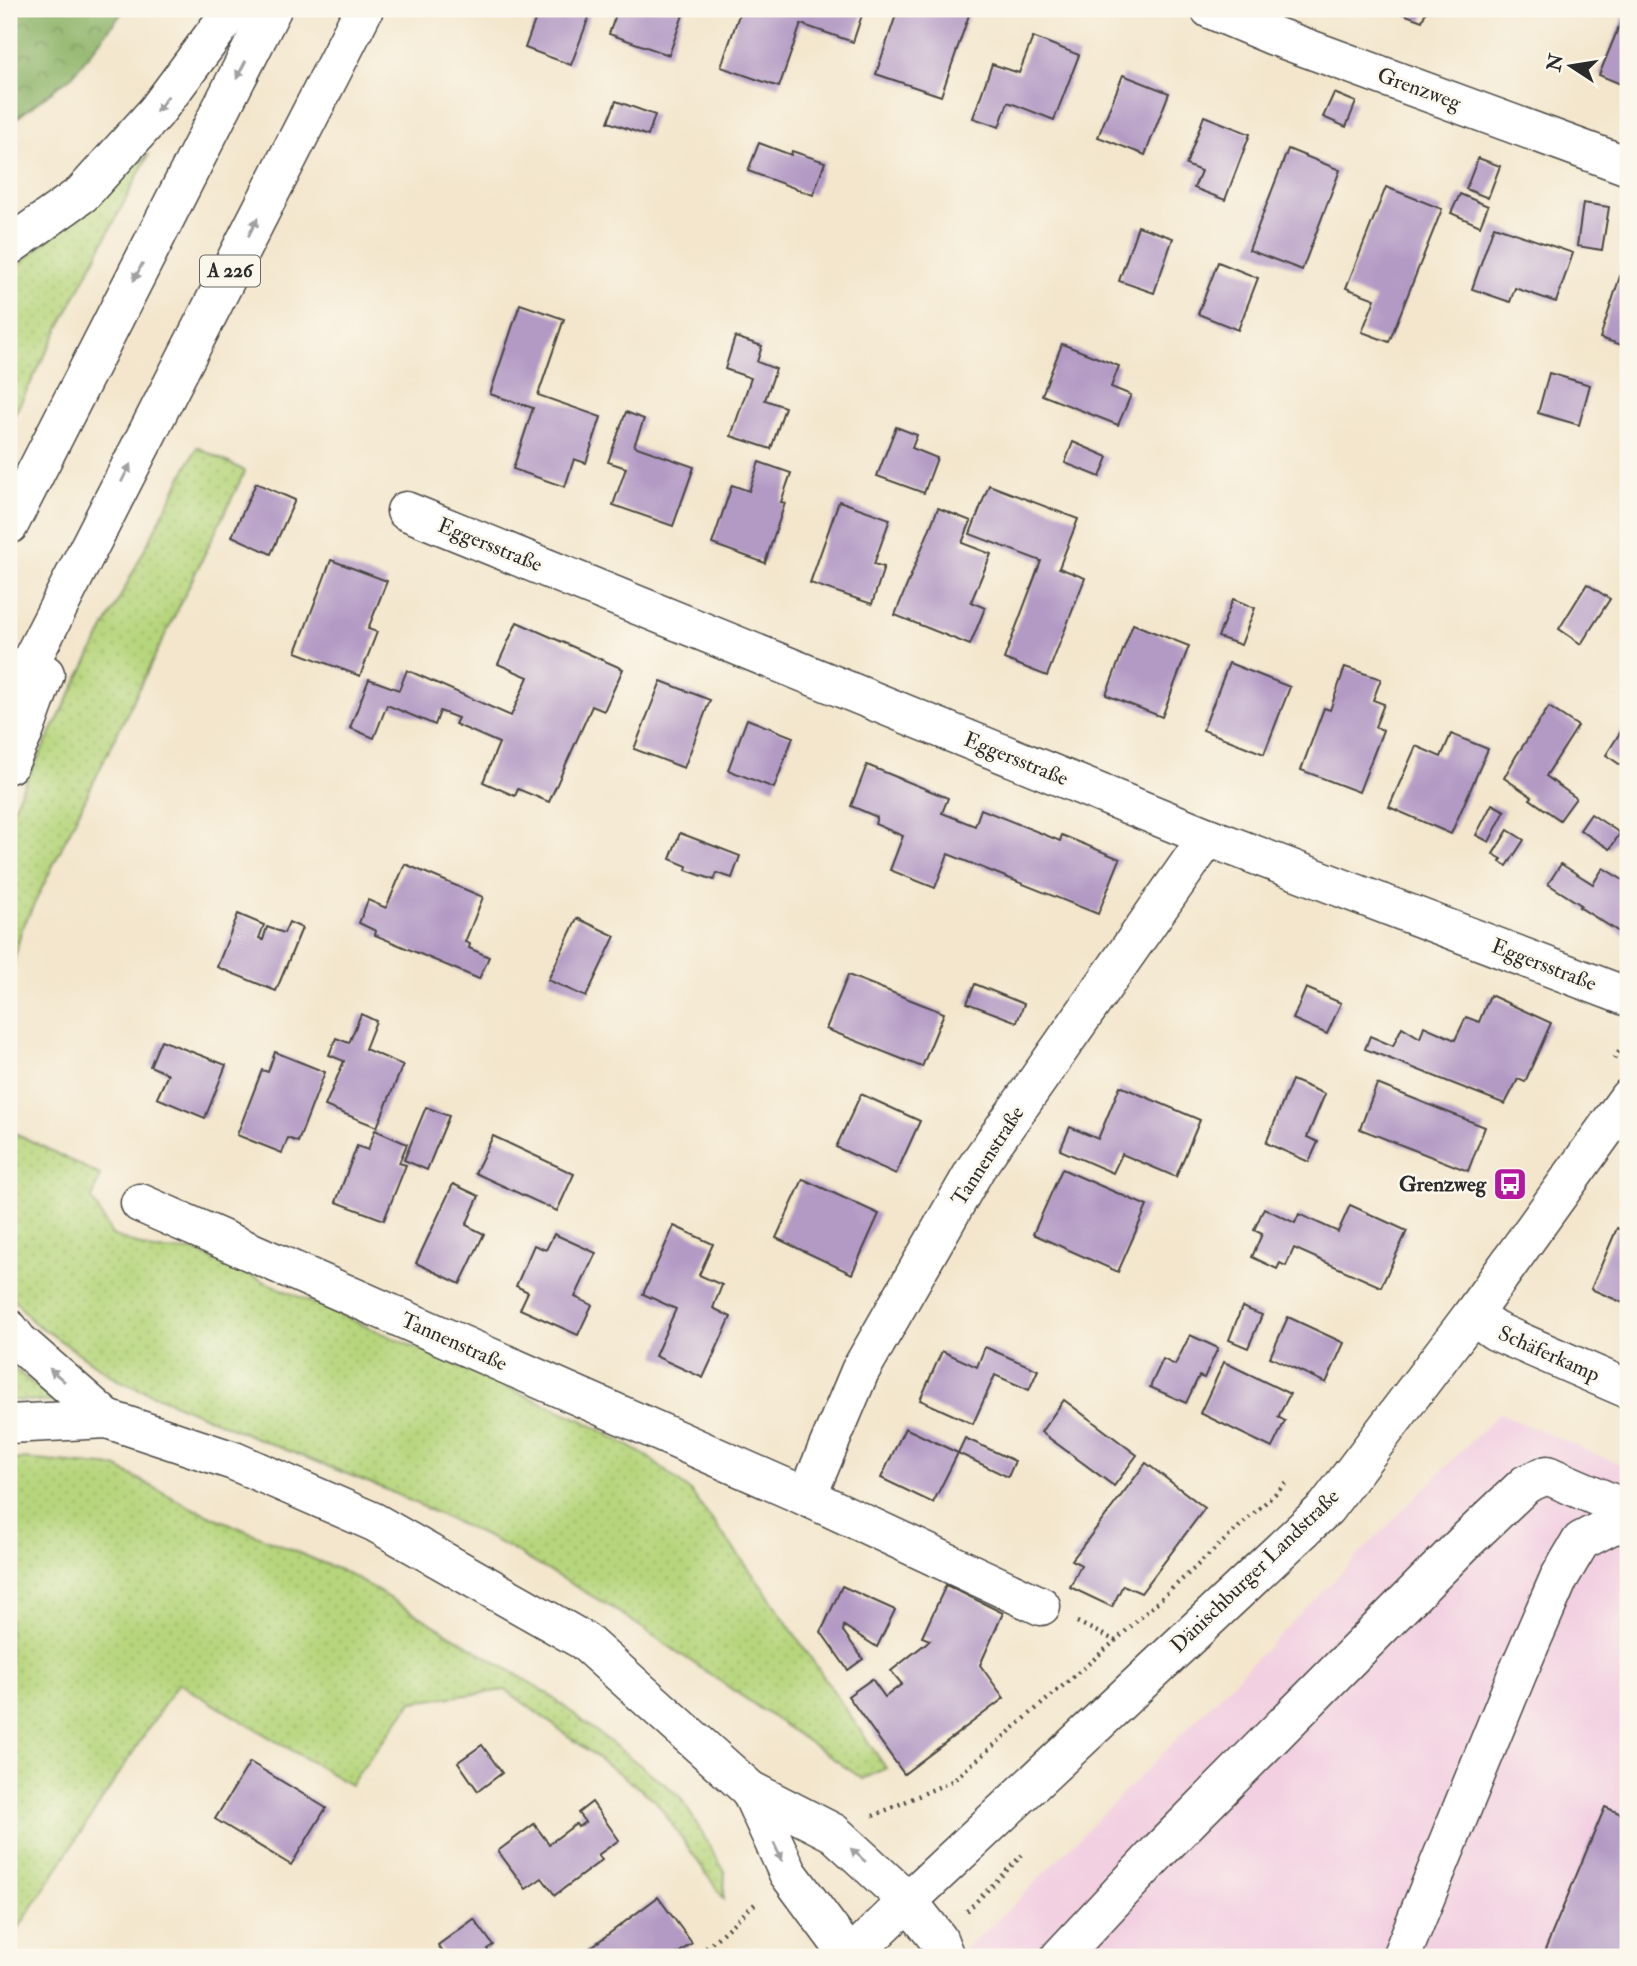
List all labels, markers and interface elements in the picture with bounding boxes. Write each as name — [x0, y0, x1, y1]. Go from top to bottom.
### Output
north arrow — [1536, 32, 1606, 102]
text: N — [1542, 51, 1569, 74]
one-way arrow — [236, 60, 248, 80]
street label: Grenzweg — [1373, 61, 1465, 117]
one-way arrow — [155, 94, 170, 112]
one-way arrow — [246, 216, 258, 236]
road number: A 226 — [200, 256, 260, 286]
one-way arrow — [132, 262, 143, 282]
one-way arrow — [120, 462, 132, 482]
street label: Eggersstraße — [434, 512, 546, 578]
street label: Eggersstraße — [960, 726, 1072, 792]
street label: Eggersstraße — [1488, 933, 1600, 997]
street label: Tannenstraße — [946, 1101, 1030, 1211]
bus stop icon: Grenzweg — [1491, 1165, 1529, 1203]
place label: Grenzweg — [1399, 1171, 1487, 1198]
street label: Tannenstraße — [397, 1307, 512, 1378]
street label: Schäferkamp — [1494, 1320, 1604, 1388]
one-way arrow — [48, 1367, 66, 1383]
street label: Dänischburger Landstraße — [1165, 1483, 1345, 1659]
one-way arrow — [772, 1842, 784, 1862]
one-way arrow — [849, 1847, 867, 1863]

